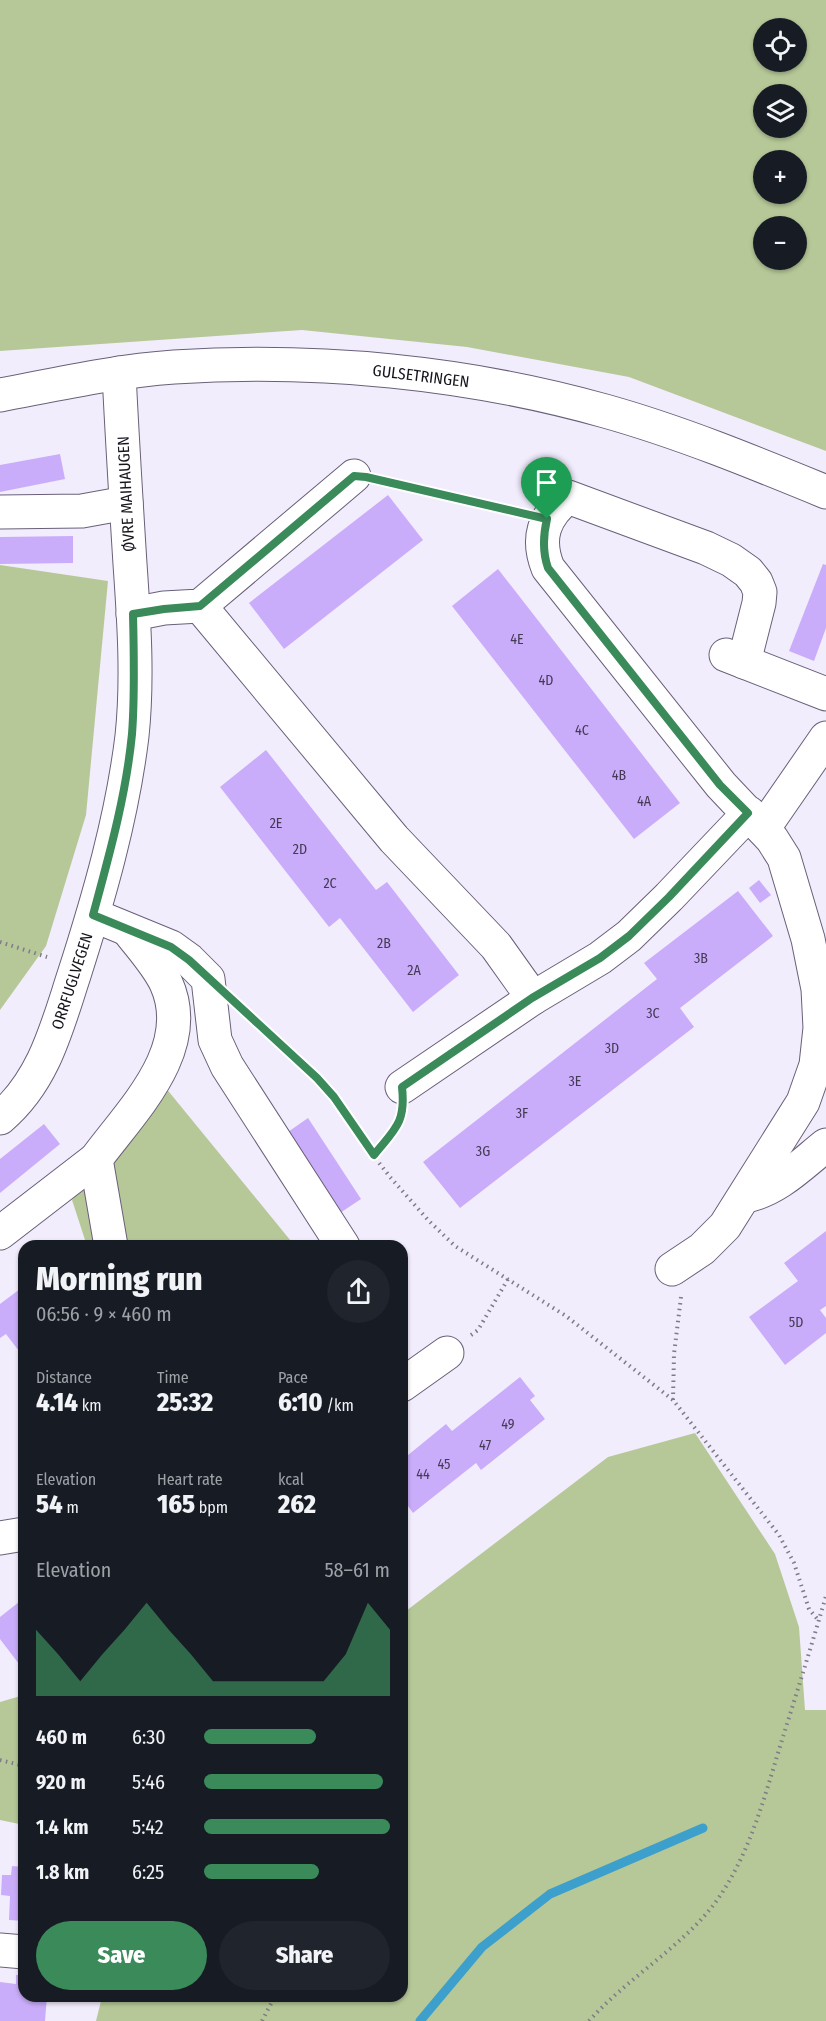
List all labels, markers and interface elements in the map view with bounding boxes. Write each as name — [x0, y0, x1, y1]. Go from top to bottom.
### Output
map controls — [753, 18, 807, 270]
button: locate — [753, 18, 807, 72]
button: layers — [753, 84, 807, 138]
button: + — [753, 150, 807, 204]
button: − — [753, 216, 807, 270]
street label: GULSETRINGEN — [372, 361, 470, 391]
street label: ØVRE MAIHAUGEN — [113, 436, 139, 552]
pin — [521, 457, 572, 519]
icon: arrive — [530, 466, 563, 499]
house number: 4E — [510, 631, 524, 648]
house number: 4D — [539, 672, 553, 689]
house number: 4C — [575, 722, 589, 739]
house number: 4B — [612, 767, 627, 784]
house number: 4A — [637, 793, 652, 810]
house number: 2E — [270, 815, 283, 832]
house number: 2D — [293, 841, 307, 858]
house number: 2C — [323, 875, 337, 892]
street label: ORRFUGLVEGEN — [47, 930, 97, 1032]
house number: 2B — [377, 935, 391, 952]
house number: 3B — [694, 950, 708, 967]
house number: 2A — [407, 962, 421, 979]
house number: 3C — [646, 1005, 660, 1022]
house number: 3D — [605, 1040, 619, 1057]
house number: 3E — [569, 1073, 582, 1090]
house number: 3F — [516, 1105, 528, 1122]
house number: 3G — [476, 1143, 490, 1160]
text: Morning run — [36, 1259, 203, 1299]
button: share — [327, 1260, 390, 1323]
text: 06:56 · 9 × 460 m — [36, 1302, 172, 1326]
house number: 5D — [789, 1314, 803, 1331]
text: Distance — [36, 1368, 92, 1387]
text: Time — [157, 1368, 189, 1387]
text: Pace — [278, 1368, 308, 1387]
text: 4.14 — [36, 1387, 78, 1418]
text: 25:32 — [157, 1387, 213, 1418]
text: 6:10 — [278, 1387, 323, 1418]
text: km — [78, 1396, 101, 1415]
text: /km — [323, 1396, 354, 1415]
house number: 49 — [501, 1416, 515, 1433]
house number: 47 — [479, 1437, 491, 1454]
house number: 45 — [437, 1456, 451, 1473]
house number: 44 — [416, 1466, 430, 1483]
text: Elevation — [36, 1470, 96, 1489]
text: Heart rate — [157, 1470, 223, 1489]
text: kcal — [278, 1470, 304, 1489]
text: 54 — [36, 1489, 63, 1520]
text: 165 — [157, 1489, 195, 1520]
text: 262 — [278, 1489, 316, 1520]
text: m — [63, 1498, 79, 1517]
text: bpm — [195, 1498, 228, 1517]
text: Elevation — [36, 1558, 111, 1582]
text: 58–61 m — [324, 1558, 390, 1582]
text: 460 m — [36, 1725, 87, 1749]
text: 6:30 — [132, 1725, 166, 1749]
text: 920 m — [36, 1770, 86, 1794]
text: 5:46 — [132, 1770, 165, 1794]
text: 1.4 km — [36, 1815, 88, 1839]
text: 5:42 — [132, 1815, 164, 1839]
text: 1.8 km — [36, 1860, 89, 1884]
text: 6:25 — [132, 1860, 164, 1884]
button: Save — [36, 1921, 207, 1990]
button: Share — [219, 1921, 390, 1990]

